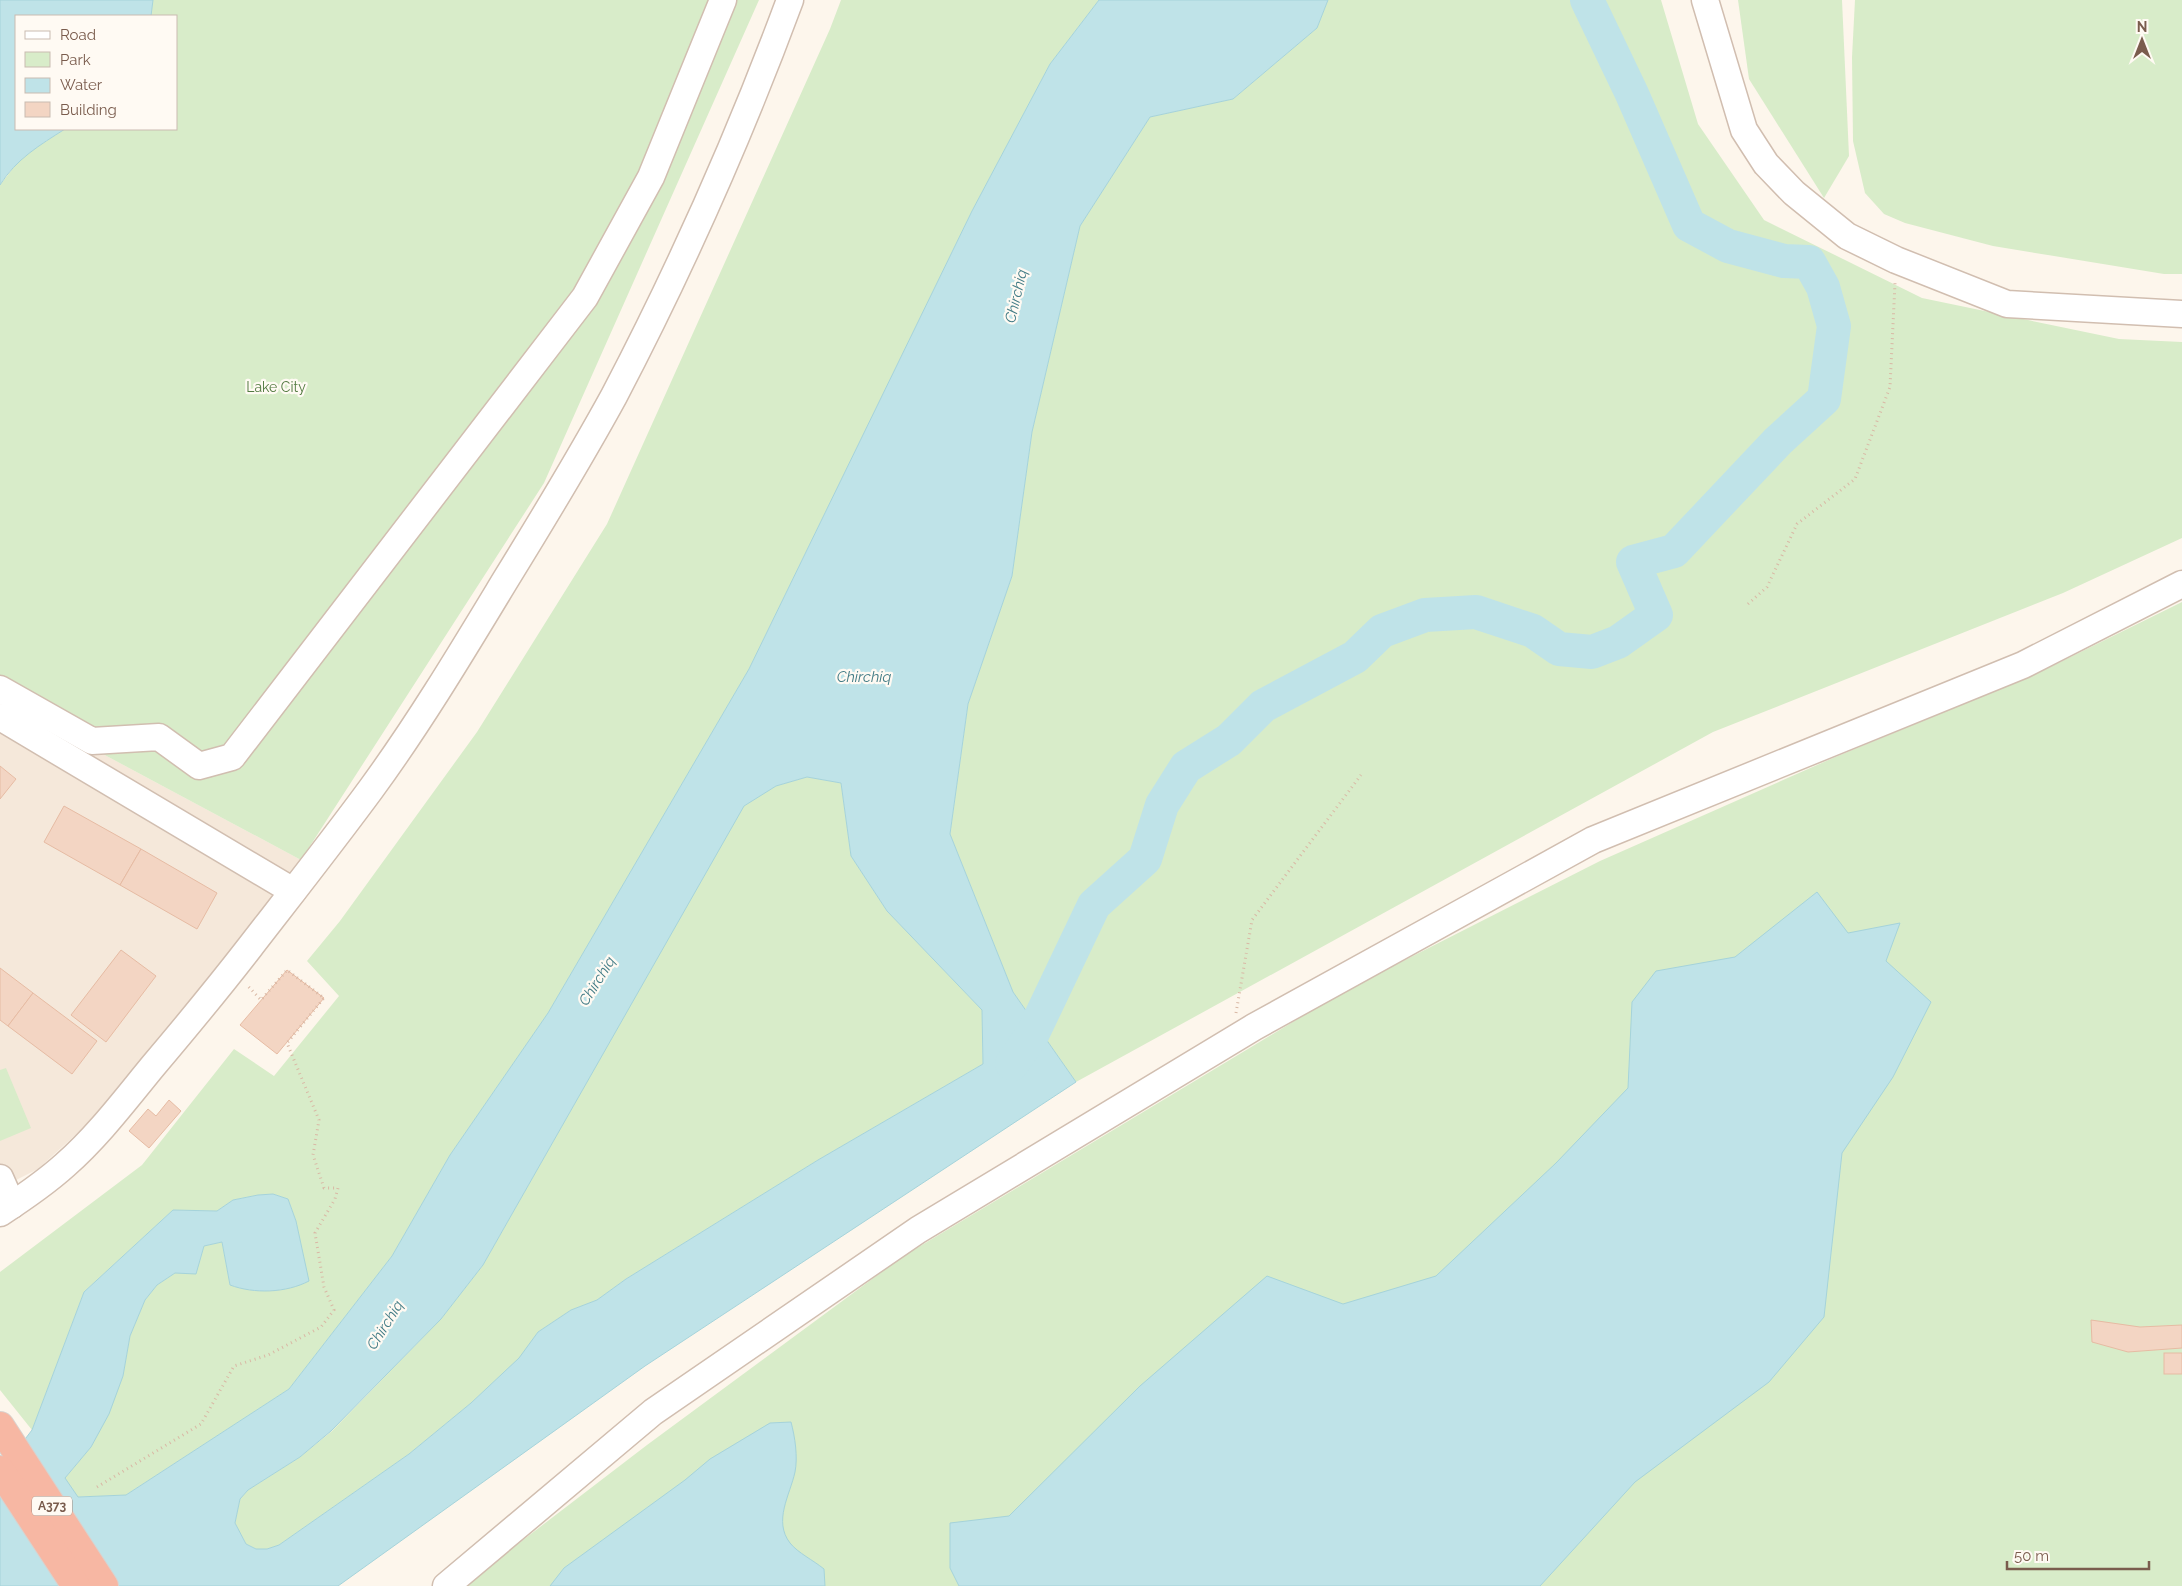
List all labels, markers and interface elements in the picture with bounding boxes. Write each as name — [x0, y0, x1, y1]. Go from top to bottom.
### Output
legend — [15, 15, 178, 130]
north arrow — [2117, 15, 2167, 65]
text: N — [2137, 19, 2147, 35]
text: Road — [60, 26, 96, 44]
text: Park — [60, 51, 91, 69]
text: Water — [60, 76, 103, 94]
text: Building — [60, 101, 117, 119]
water label: Chirchiq — [1001, 267, 1031, 325]
park label: Lake City — [246, 379, 306, 395]
water label: Chirchiq — [837, 668, 891, 686]
water label: Chirchiq — [575, 953, 619, 1009]
water label: Chirchiq — [363, 1297, 407, 1353]
road number: A373 — [32, 1496, 72, 1515]
scale bar — [2007, 1538, 2150, 1570]
text: 50 m — [2014, 1547, 2049, 1565]

